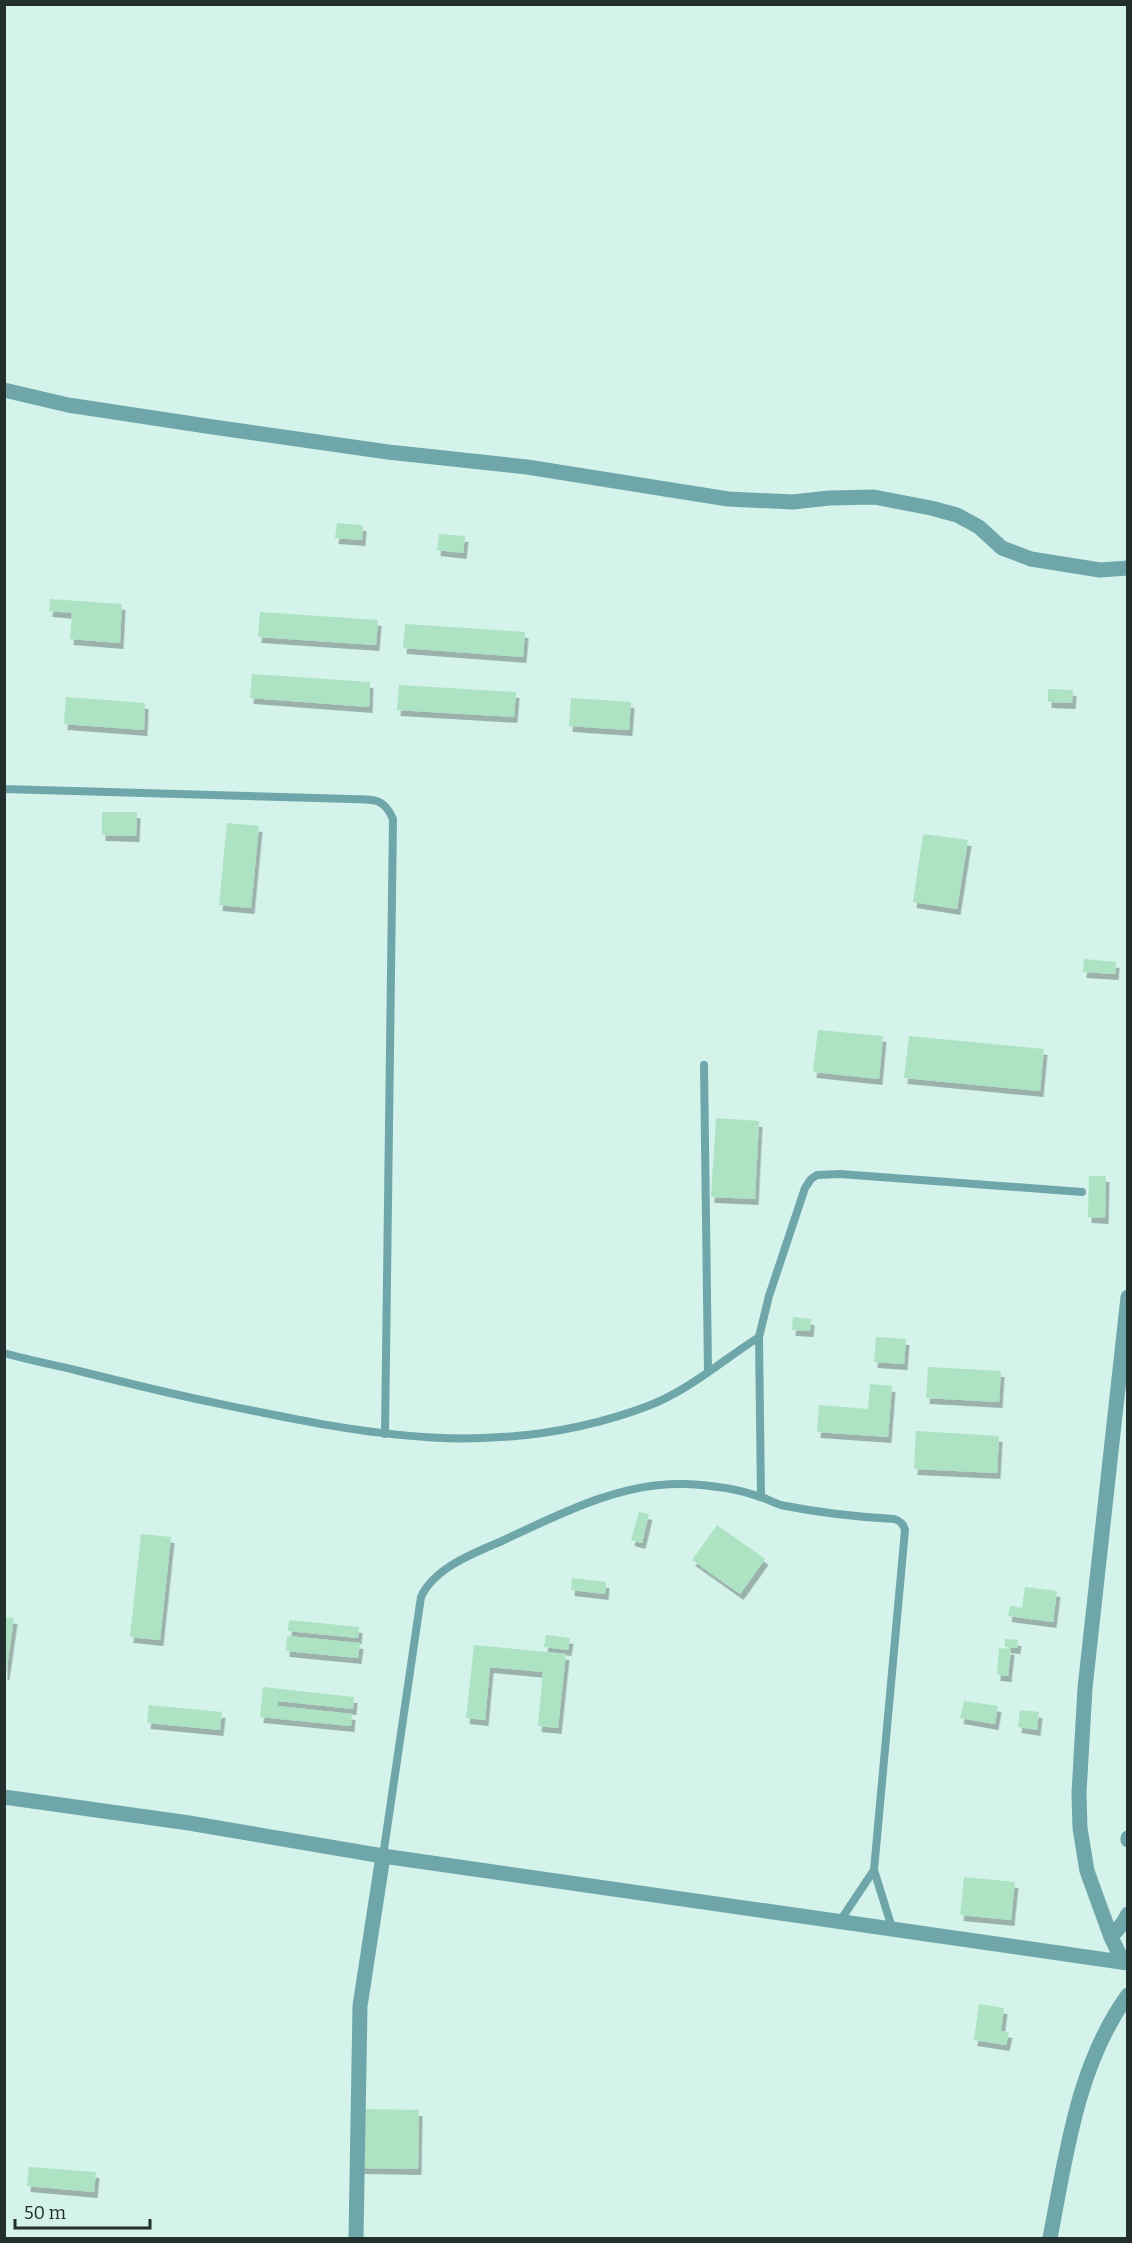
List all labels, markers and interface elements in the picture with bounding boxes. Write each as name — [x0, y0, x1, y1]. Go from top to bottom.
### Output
scale bar — [15, 2192, 150, 2230]
text: 50 m — [24, 2202, 66, 2224]

